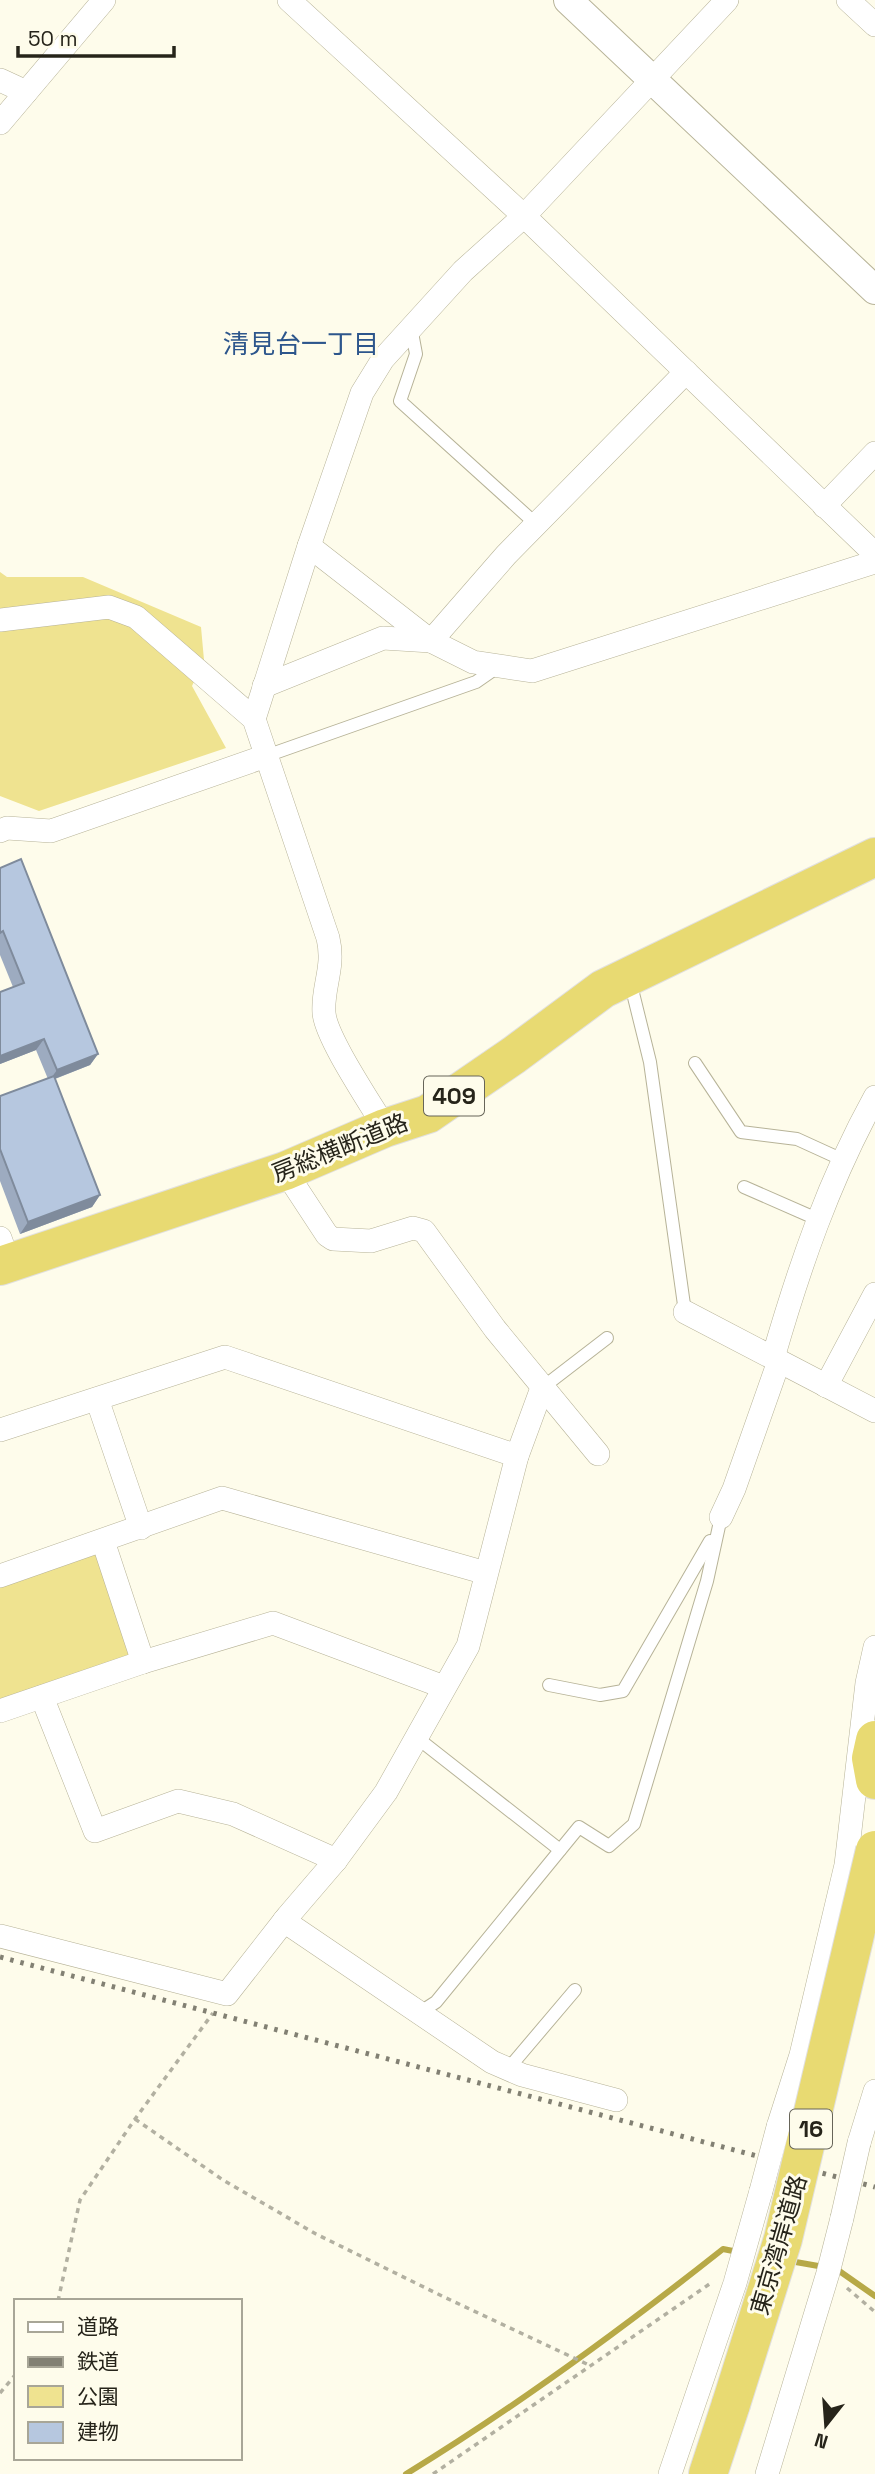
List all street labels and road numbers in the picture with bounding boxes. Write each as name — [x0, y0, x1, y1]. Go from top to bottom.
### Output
road number: 409 — [424, 1077, 484, 1116]
street label: 房総横断道路 — [267, 1106, 412, 1189]
road number: 16 — [790, 2110, 832, 2148]
street label: 東京湾岸道路 — [744, 2171, 813, 2318]

